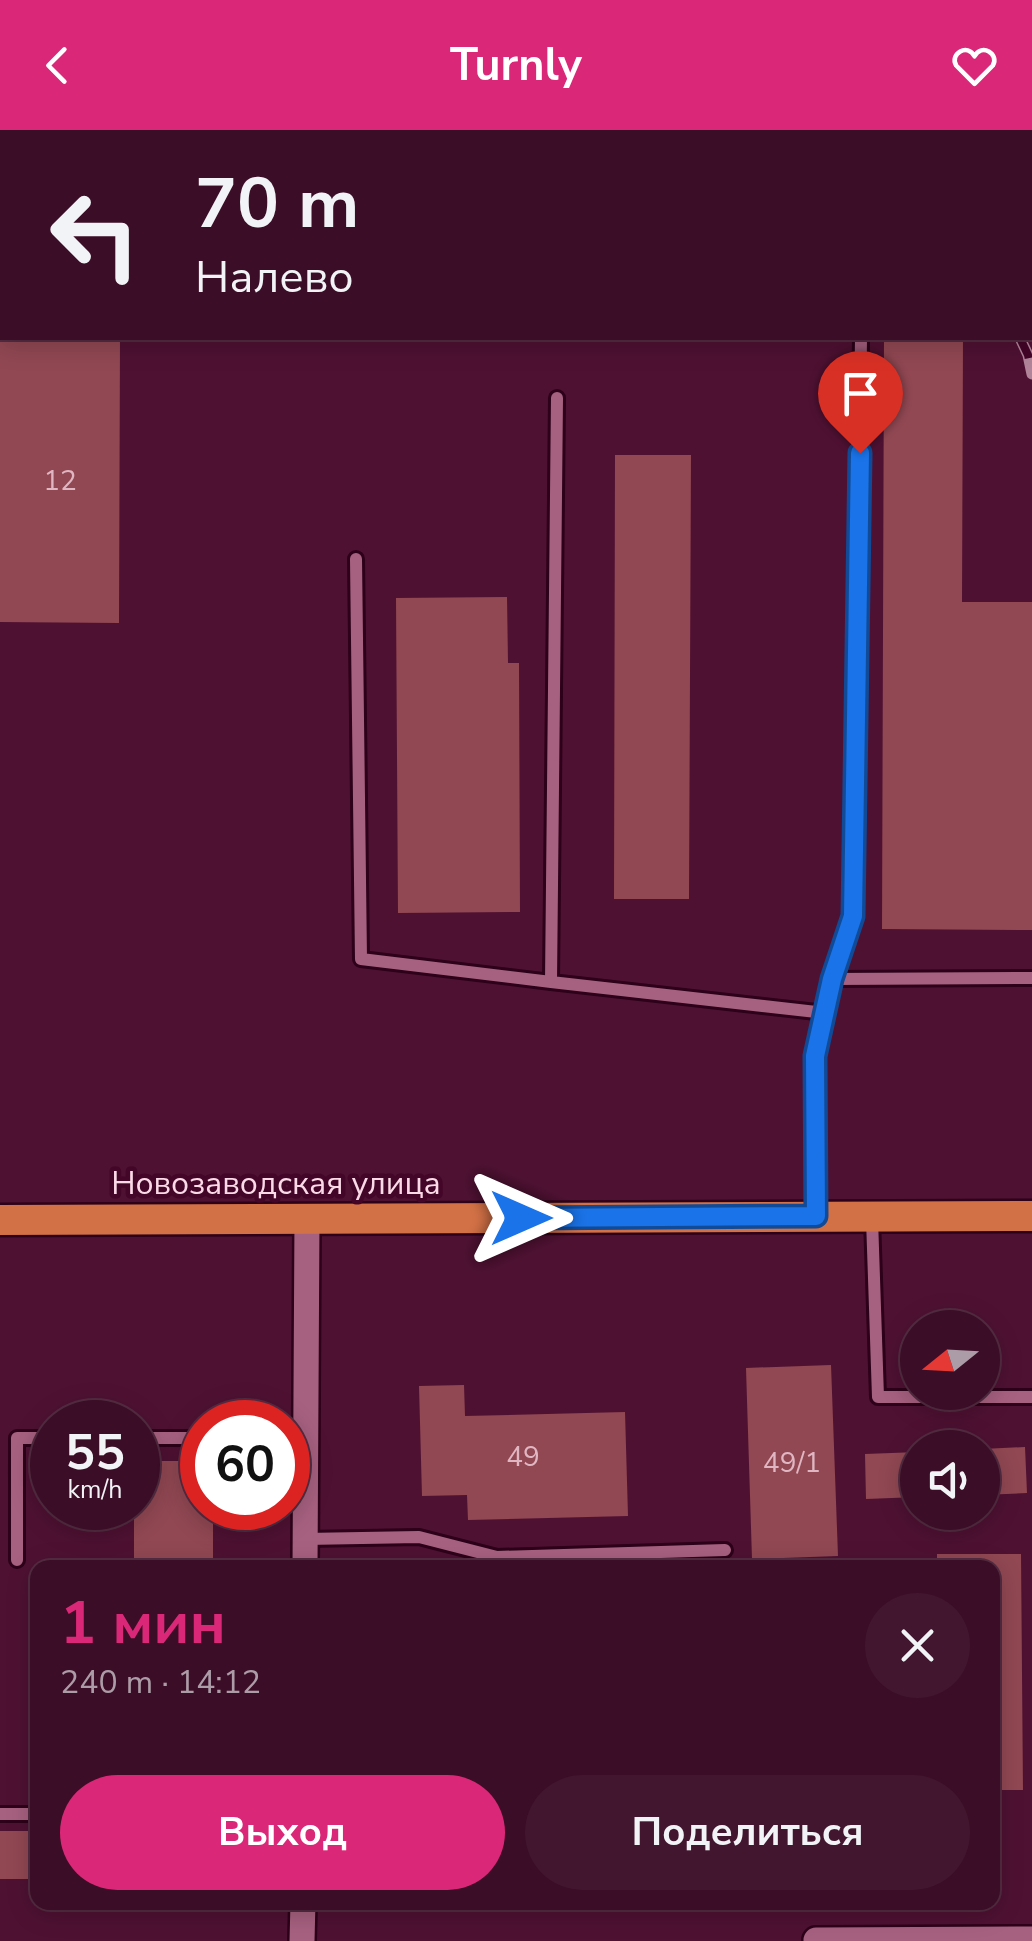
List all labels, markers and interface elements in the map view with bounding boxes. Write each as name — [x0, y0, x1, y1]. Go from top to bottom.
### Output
text: Turnly — [450, 35, 582, 96]
icon: back — [30, 38, 85, 93]
icon: heart — [947, 38, 1002, 93]
text: 70 m — [195, 156, 359, 252]
icon: left — [30, 170, 160, 300]
text: Налево — [195, 247, 354, 308]
pin — [818, 351, 903, 454]
icon: arrive — [833, 366, 888, 421]
house number: 12 — [43, 462, 77, 500]
street label: Новозаводская улица — [111, 1162, 441, 1205]
position arrow — [469, 1166, 573, 1270]
north arrow — [900, 1310, 1000, 1410]
map controls — [900, 1310, 1000, 1530]
speed limit sign: 60 — [180, 1400, 310, 1530]
text: 55 — [65, 1418, 125, 1487]
button: sound — [900, 1430, 1000, 1530]
house number: 49 — [506, 1438, 540, 1476]
house number: 49/1 — [763, 1444, 821, 1482]
text: km/h — [67, 1473, 123, 1507]
text: 1 мин — [60, 1582, 226, 1664]
button: close — [865, 1593, 970, 1698]
text: 240 m · 14:12 — [60, 1661, 261, 1704]
button: Выход — [60, 1775, 505, 1890]
button: Поделиться — [525, 1775, 970, 1890]

